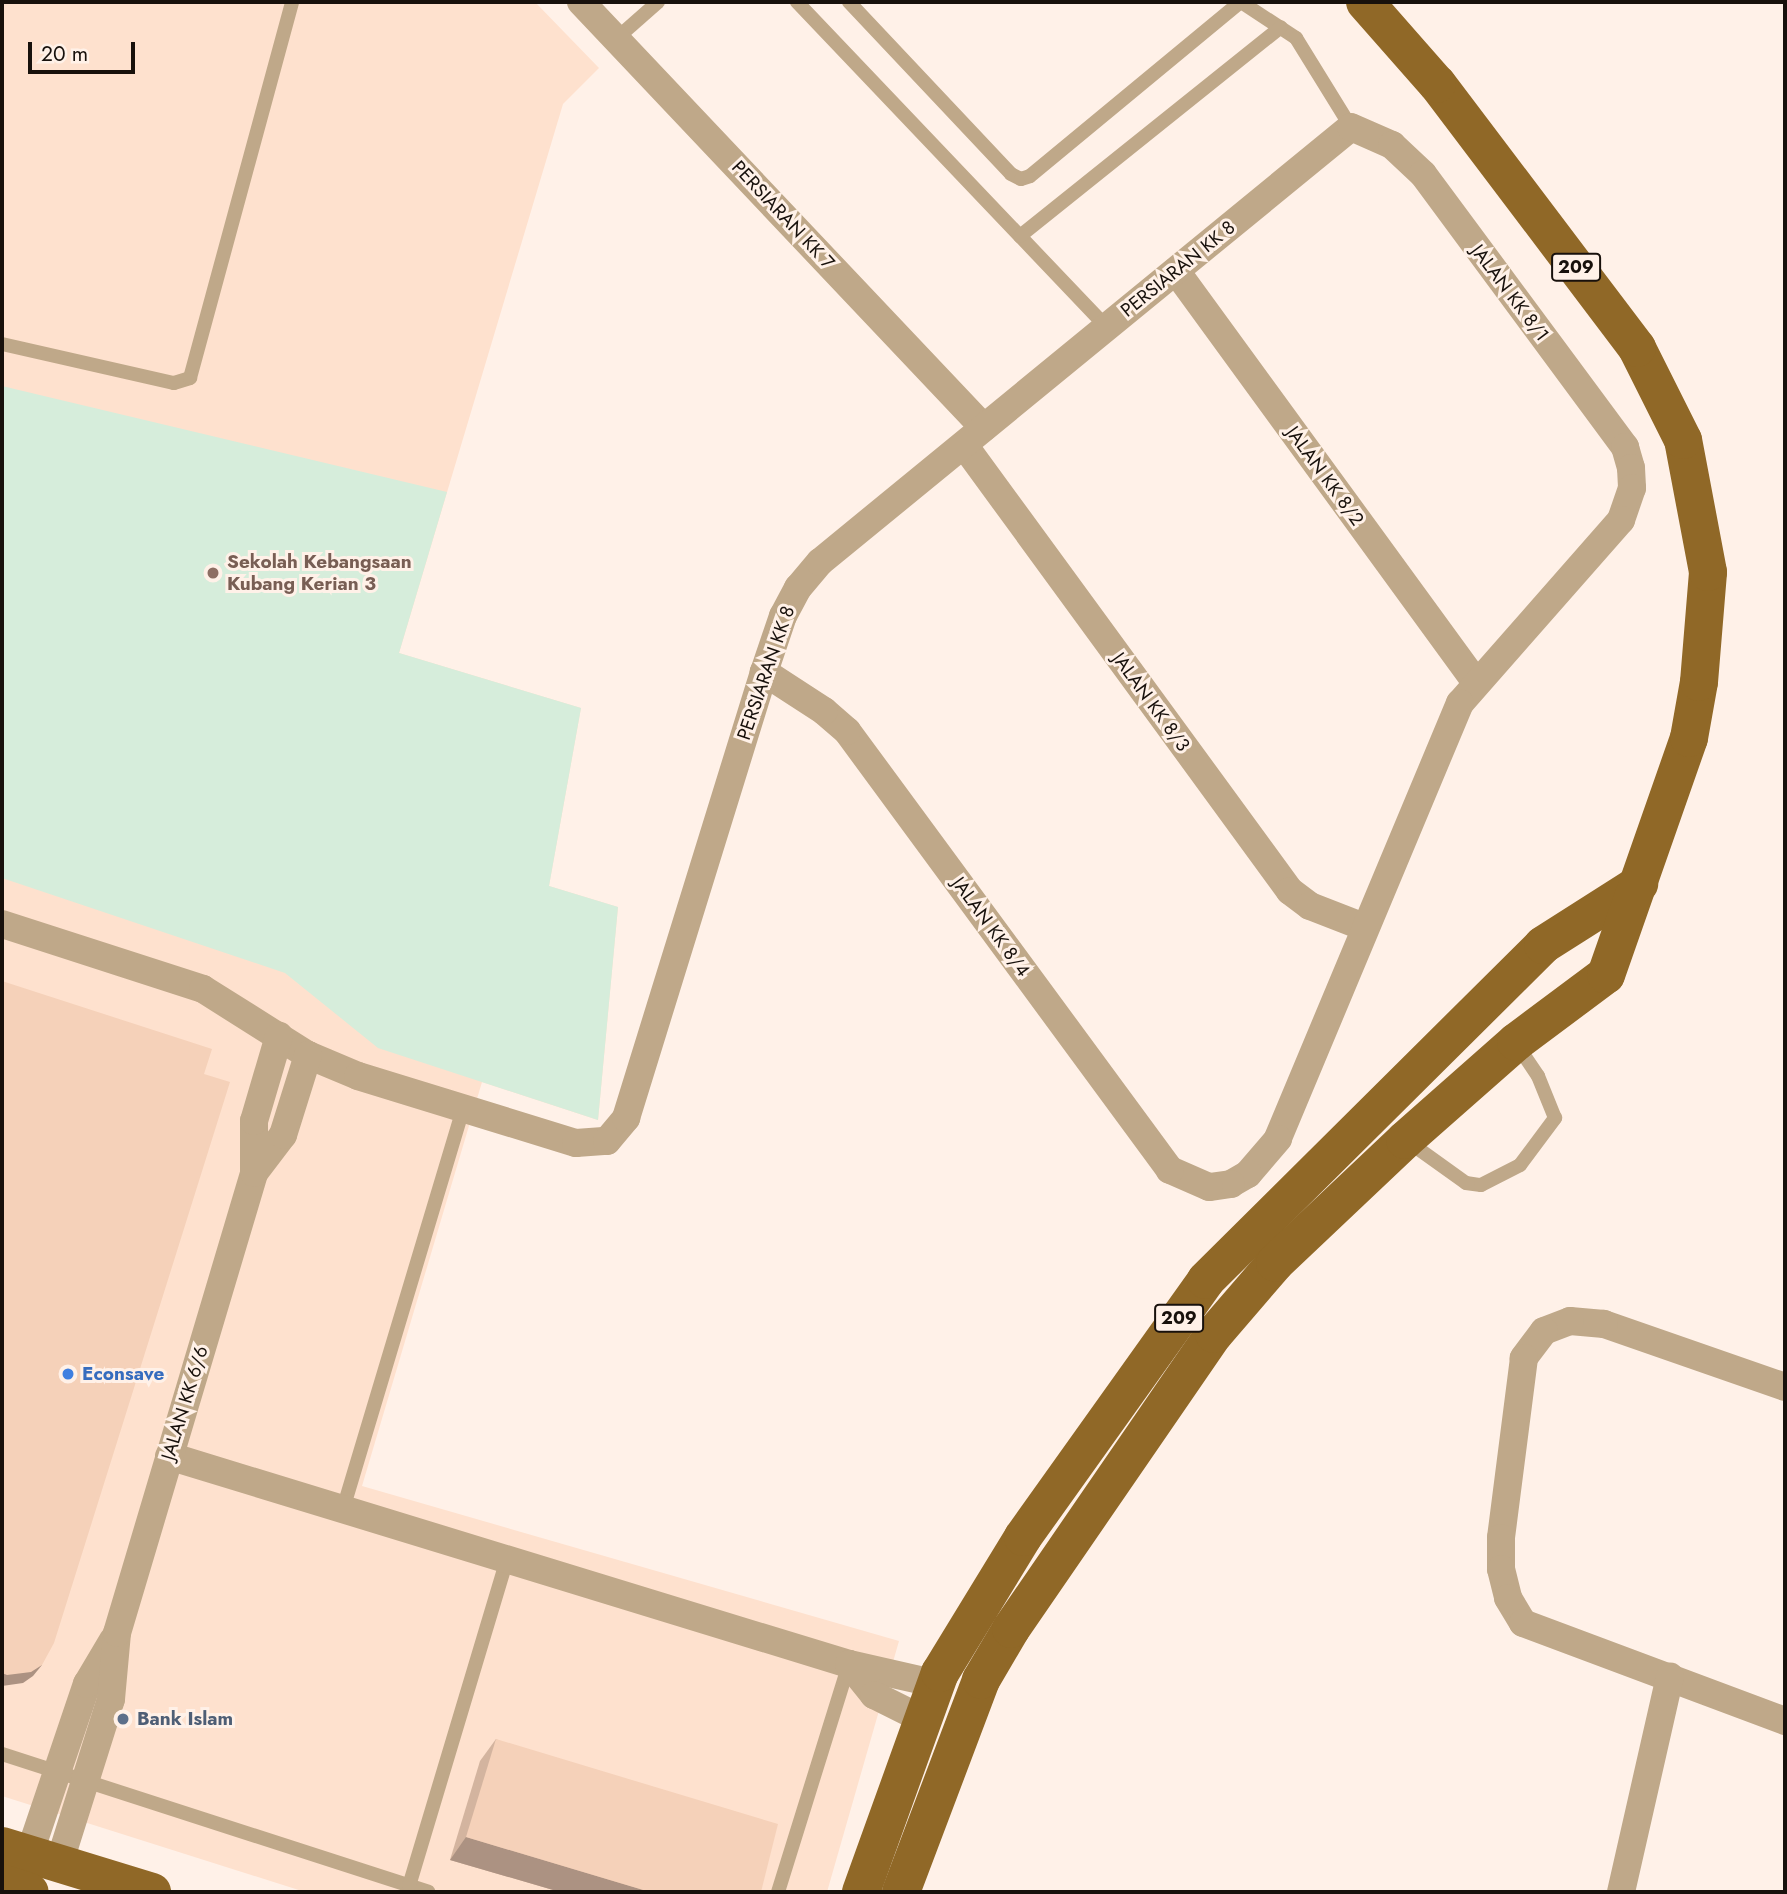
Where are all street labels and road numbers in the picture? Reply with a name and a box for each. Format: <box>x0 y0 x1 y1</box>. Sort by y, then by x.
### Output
street label: PERSIARAN KK 7 <box>727 156 839 274</box>
street label: PERSIARAN KK 8 <box>1116 216 1240 322</box>
street label: JALAN KK 8/1 <box>1466 240 1554 346</box>
road number: 209 <box>1550 253 1602 282</box>
street label: JALAN KK 8/2 <box>1281 422 1369 530</box>
street label: PERSIARAN KK 8 <box>732 603 800 743</box>
street label: JALAN KK 8/3 <box>1108 648 1194 756</box>
street label: JALAN KK 8/4 <box>947 873 1035 981</box>
road number: 209 <box>1153 1303 1205 1332</box>
street label: JALAN KK 6/6 <box>157 1343 213 1463</box>

